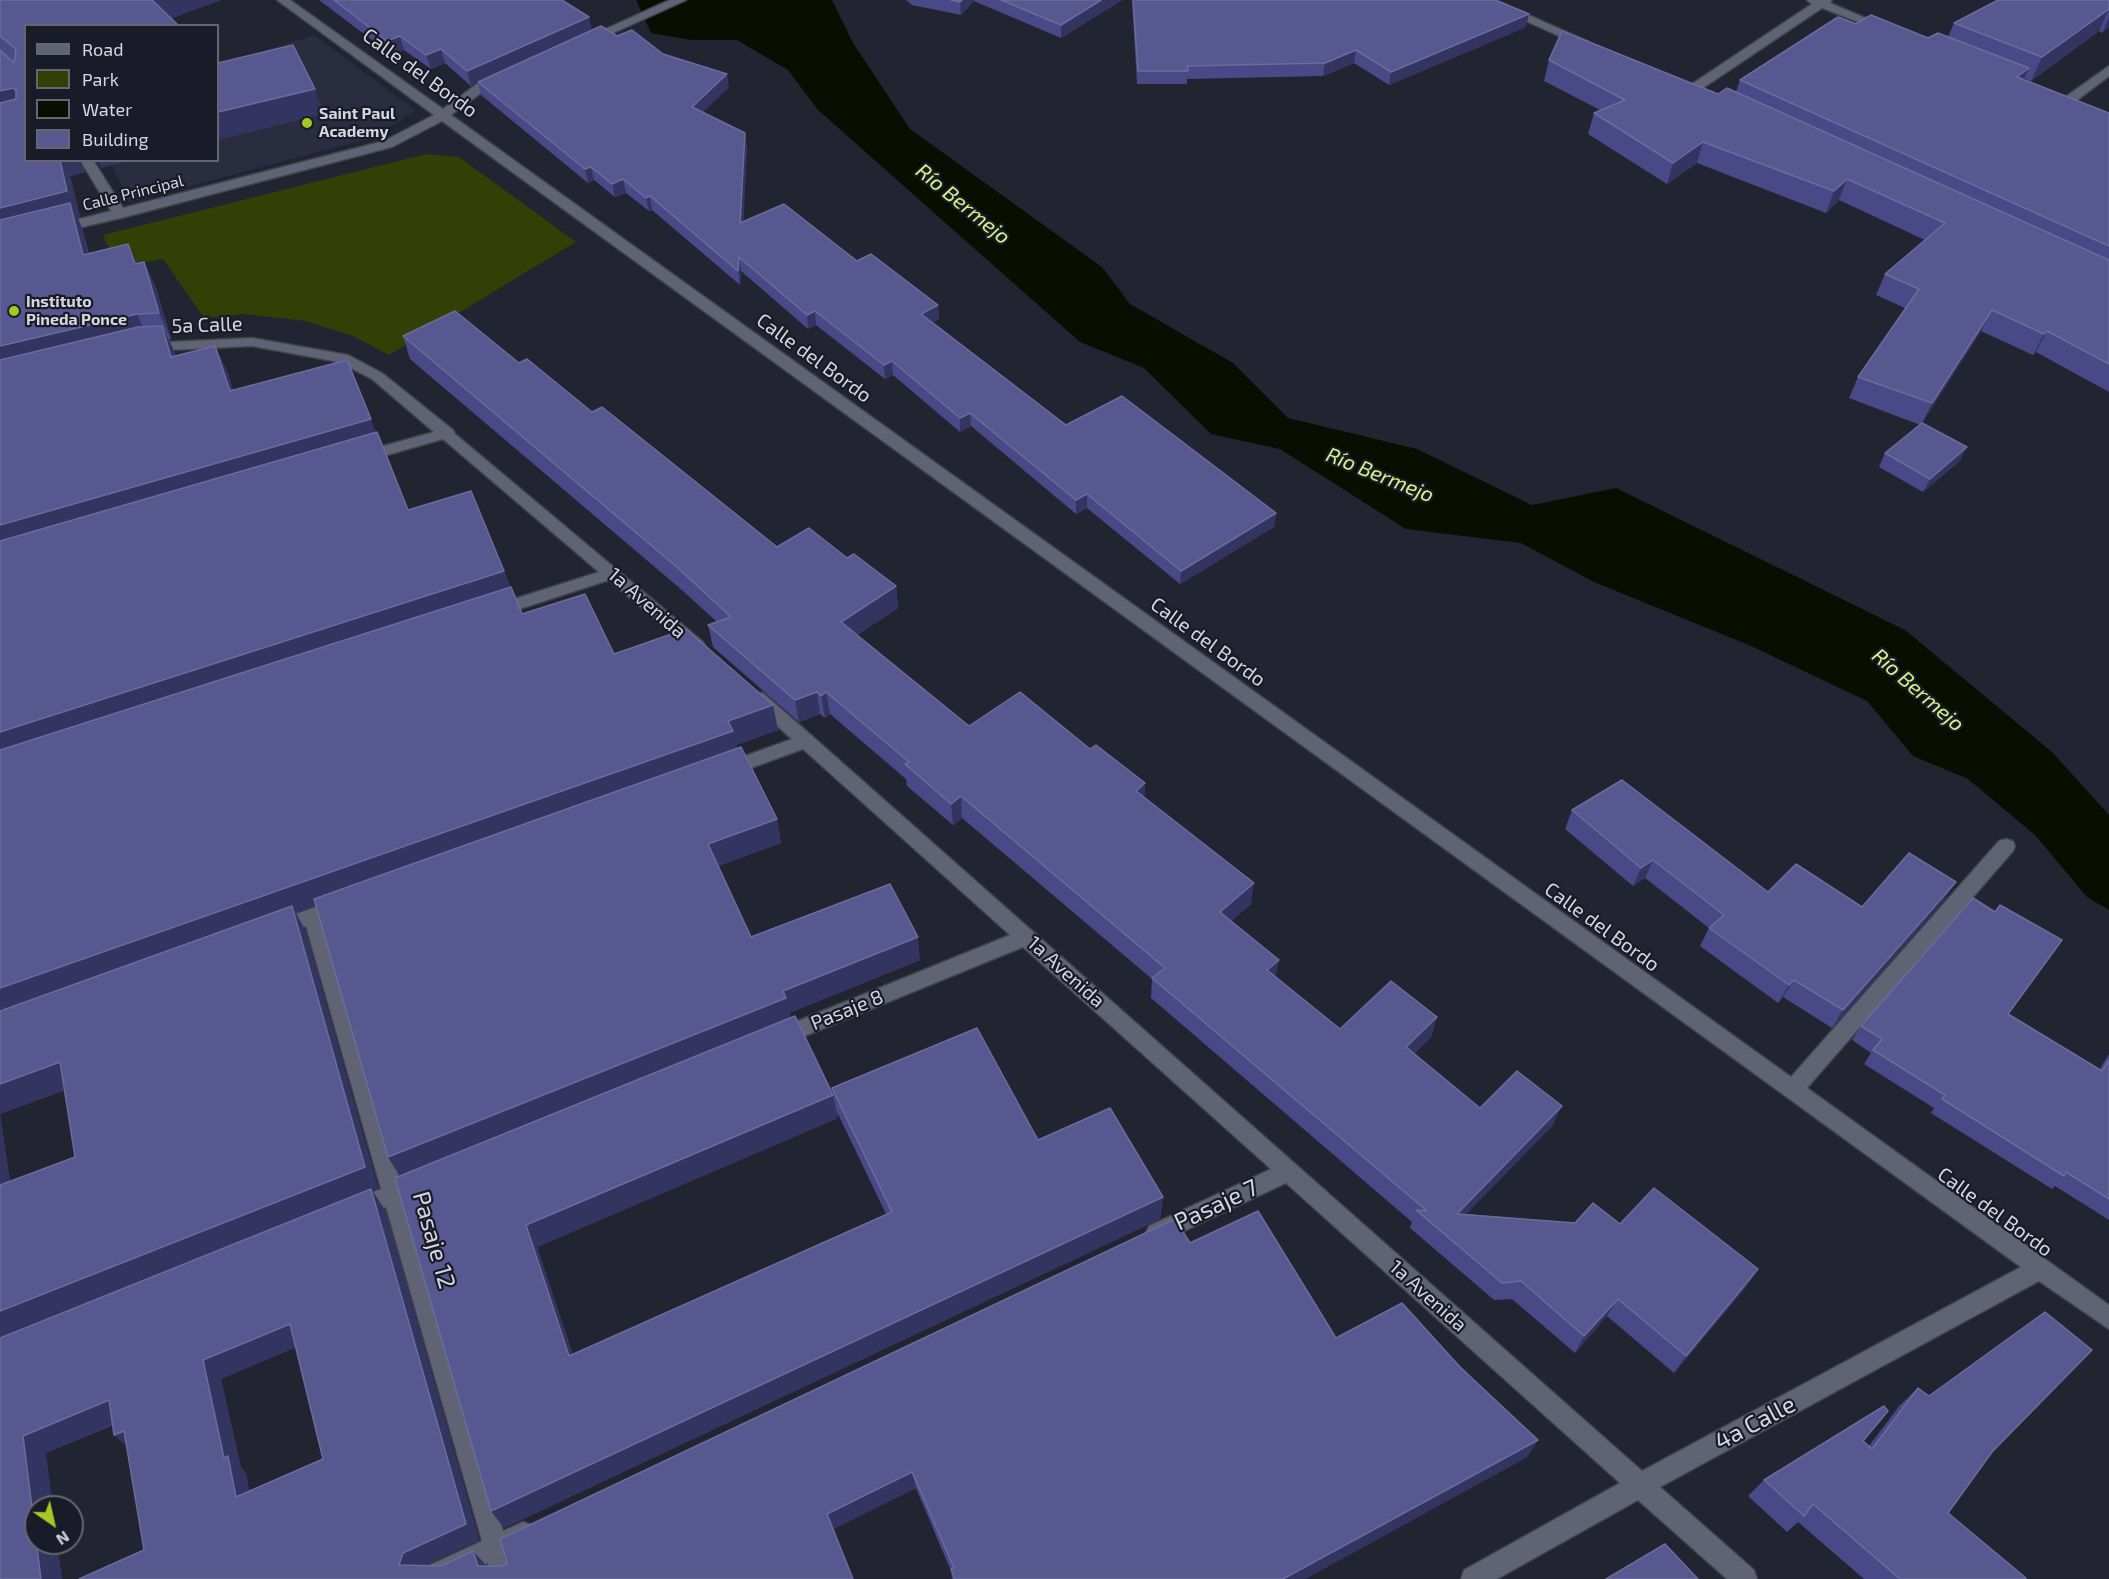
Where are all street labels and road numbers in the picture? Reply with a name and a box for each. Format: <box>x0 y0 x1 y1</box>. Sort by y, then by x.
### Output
street label: Calle del Bordo <box>358 23 482 123</box>
street label: Calle Principal <box>81 171 185 215</box>
street label: Calle del Bordo <box>752 308 876 408</box>
street label: 5a Calle <box>171 312 243 338</box>
street label: 1a Avenida <box>603 563 691 643</box>
street label: Calle del Bordo <box>1146 592 1270 692</box>
street label: Calle del Bordo <box>1540 877 1664 977</box>
street label: 1a Avenida <box>1022 931 1110 1013</box>
street label: Pasaje 8 <box>807 985 887 1035</box>
street label: Calle del Bordo <box>1933 1162 2057 1262</box>
street label: Pasaje 7 <box>1170 1173 1262 1237</box>
street label: Pasaje 12 <box>406 1188 462 1292</box>
street label: 1a Avenida <box>1384 1255 1472 1337</box>
street label: 4a Calle <box>1710 1390 1800 1456</box>

